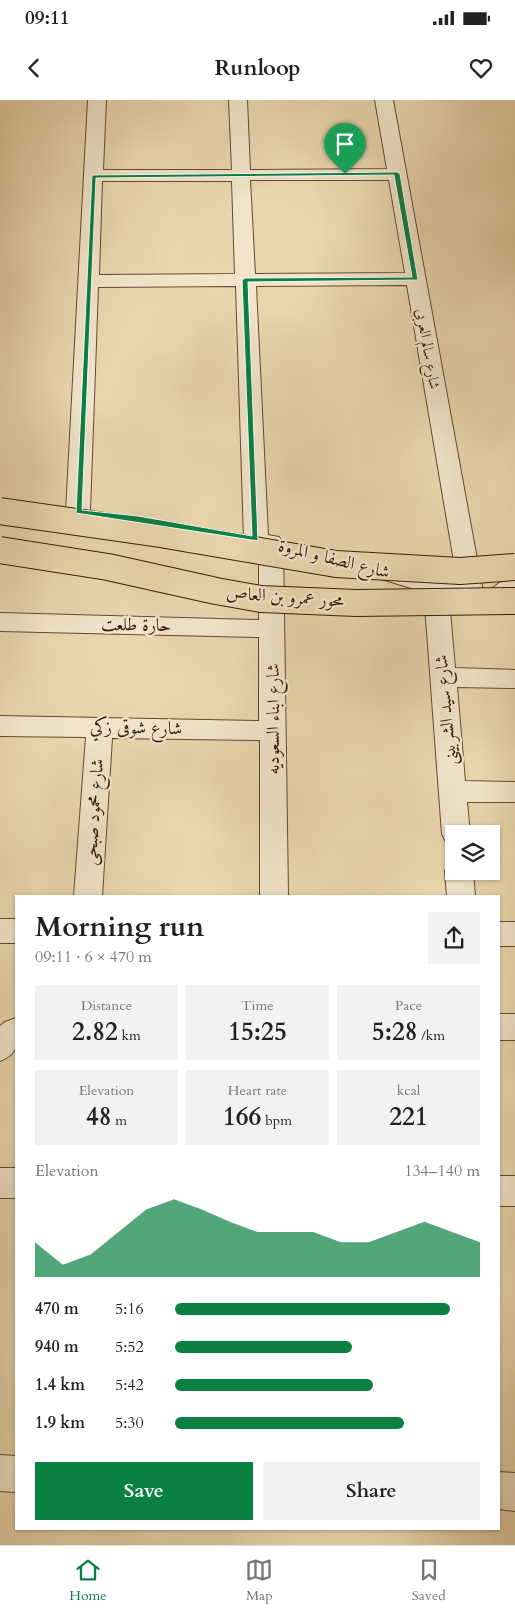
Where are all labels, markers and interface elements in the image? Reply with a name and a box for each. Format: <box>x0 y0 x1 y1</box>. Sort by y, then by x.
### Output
text: 09:11 <box>25 5 69 31</box>
text: Runloop <box>214 53 301 83</box>
icon: back <box>20 54 48 82</box>
icon: heart <box>467 54 495 82</box>
pin <box>324 123 366 174</box>
icon: arrive <box>331 130 359 158</box>
street label: شارع سالم العربى <box>408 307 445 391</box>
street label: شارع الصفا و المروة <box>275 533 392 587</box>
street label: محور عمرو بن العاص <box>225 580 345 614</box>
street label: حارة طلعت <box>101 612 171 638</box>
street label: شارع سيد الشربينى <box>429 653 465 766</box>
street label: شارع ابناء السعوديه <box>261 663 288 775</box>
street label: شارع شوقى زكي <box>90 715 182 743</box>
street label: شارع محمود صبحى <box>78 758 112 866</box>
map controls <box>445 825 500 880</box>
button: layers <box>445 825 500 880</box>
text: Morning run <box>35 908 204 946</box>
button: share <box>428 912 480 964</box>
text: 09:11 · 6 × 470 m <box>35 946 152 968</box>
text: Distance <box>81 996 132 1015</box>
text: Time <box>241 996 274 1015</box>
text: Pace <box>395 996 422 1015</box>
text: 2.82 <box>72 1015 118 1049</box>
text: 15:25 <box>228 1015 287 1049</box>
text: 5:28 <box>372 1015 418 1049</box>
text: km <box>118 1026 141 1045</box>
text: /km <box>418 1026 445 1045</box>
text: Elevation <box>79 1081 134 1100</box>
text: Heart rate <box>228 1081 287 1100</box>
text: kcal <box>397 1081 420 1100</box>
text: 48 <box>86 1100 112 1134</box>
text: 166 <box>223 1100 261 1134</box>
text: 221 <box>389 1100 428 1134</box>
text: m <box>112 1111 127 1130</box>
text: bpm <box>261 1111 292 1130</box>
text: Elevation <box>35 1160 99 1182</box>
text: 134–140 m <box>404 1160 480 1182</box>
text: 470 m <box>35 1298 79 1320</box>
text: 5:16 <box>115 1298 144 1320</box>
text: 940 m <box>35 1336 79 1358</box>
text: 5:52 <box>115 1336 144 1358</box>
text: 1.4 km <box>35 1374 85 1396</box>
text: 5:42 <box>115 1374 144 1396</box>
text: 1.9 km <box>35 1412 85 1434</box>
text: 5:30 <box>115 1412 144 1434</box>
button: Save <box>35 1462 253 1520</box>
button: Share <box>263 1462 480 1520</box>
tab: Home <box>69 1556 107 1605</box>
tab: Map <box>245 1556 273 1605</box>
tab: Saved <box>412 1556 446 1605</box>

